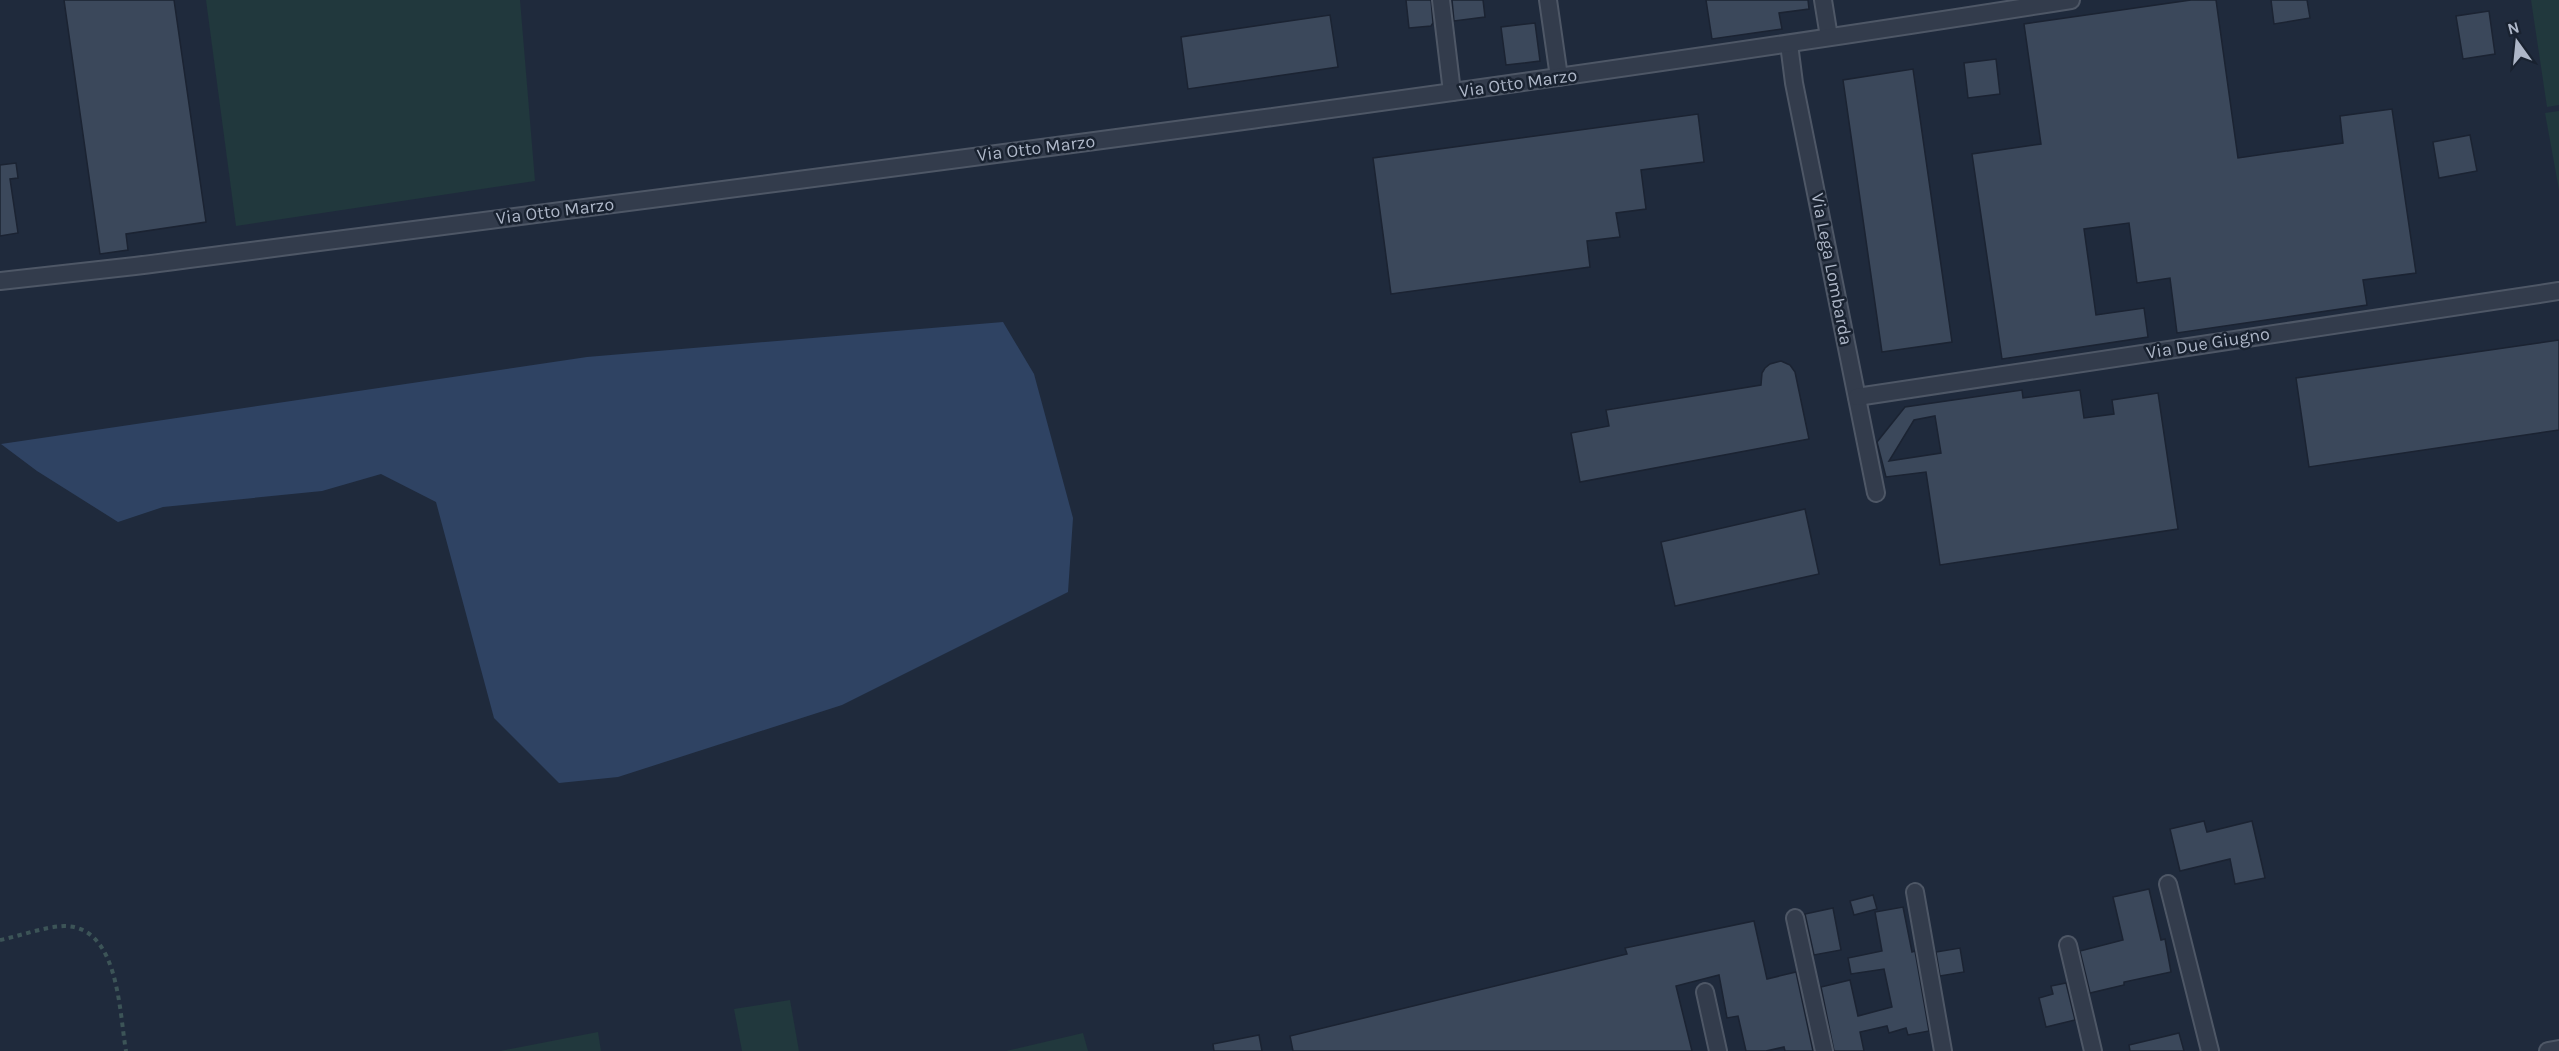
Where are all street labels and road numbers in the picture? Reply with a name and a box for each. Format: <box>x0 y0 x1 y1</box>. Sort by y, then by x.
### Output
street label: Via Otto Marzo <box>1458 64 1578 102</box>
street label: Via Otto Marzo <box>976 130 1096 166</box>
street label: Via Lega Lombarda <box>1806 191 1858 347</box>
street label: Via Otto Marzo <box>495 193 615 229</box>
street label: Via Due Giugno <box>2145 322 2271 364</box>

